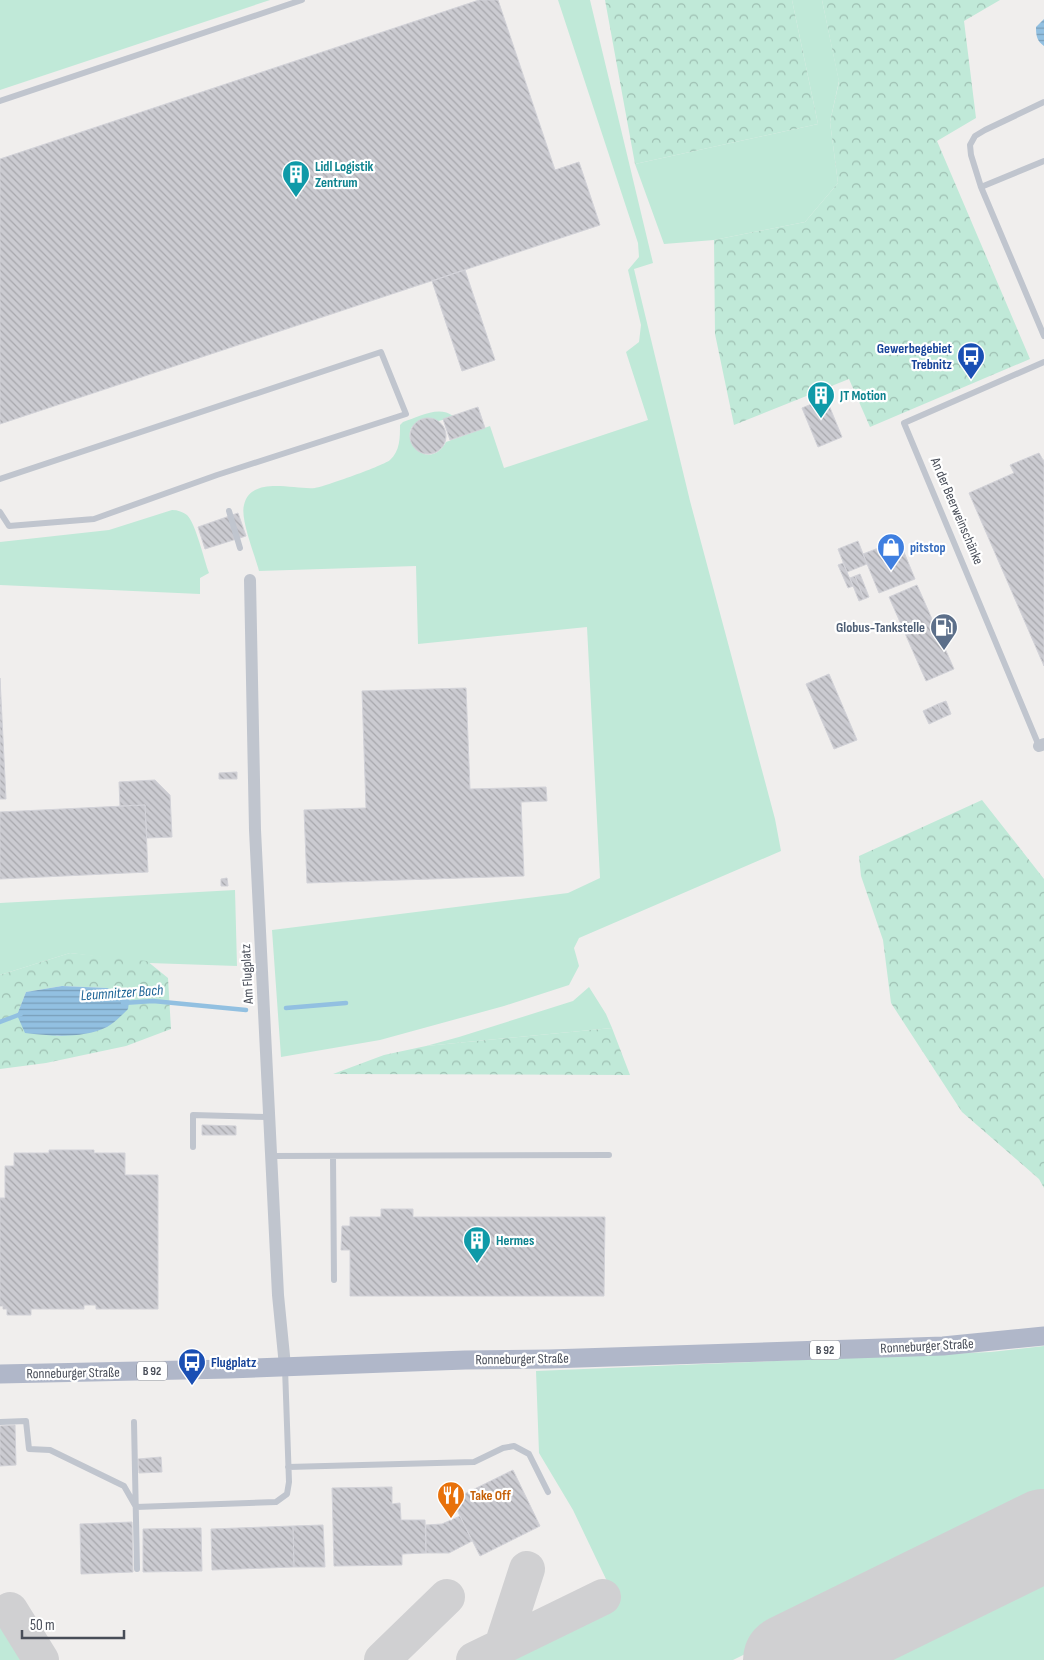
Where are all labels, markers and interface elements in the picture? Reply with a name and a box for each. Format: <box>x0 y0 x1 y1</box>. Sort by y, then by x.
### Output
place label: Lidl Logistik Zentrum <box>315 158 374 191</box>
building icon: Lidl Logistik Zentrum <box>281 159 311 198</box>
place label: Gewerbegebiet Trebnitz <box>877 340 953 373</box>
bus stop icon: Gewerbegebiet Trebnitz <box>956 341 986 380</box>
building icon: JT Motion <box>806 380 836 419</box>
place label: JT Motion <box>839 387 886 404</box>
street label: An der Beerweinschänke <box>926 454 987 567</box>
shop icon: pitstop <box>876 532 906 571</box>
place label: pitstop <box>910 539 946 556</box>
fuel station icon: Globus-Tankstelle <box>929 612 959 651</box>
place label: Globus-Tankstelle <box>836 619 925 636</box>
street label: Am Flugplatz <box>237 944 257 1005</box>
water label: Leumnitzer Bach <box>80 981 164 1005</box>
building icon: Hermes <box>462 1225 492 1264</box>
place label: Hermes <box>496 1232 534 1249</box>
street label: Ronneburger Straße <box>880 1335 974 1357</box>
road number: B 92 <box>810 1340 840 1360</box>
bus stop icon: Flugplatz <box>177 1347 207 1386</box>
street label: Ronneburger Straße <box>475 1350 569 1368</box>
place label: Flugplatz <box>211 1354 257 1371</box>
road number: B 92 <box>137 1362 167 1380</box>
street label: Ronneburger Straße <box>26 1364 120 1382</box>
restaurant icon: Take Off <box>436 1480 466 1519</box>
place label: Take Off <box>470 1487 511 1504</box>
scale bar <box>22 1608 125 1640</box>
text: 50 m <box>30 1616 55 1635</box>

